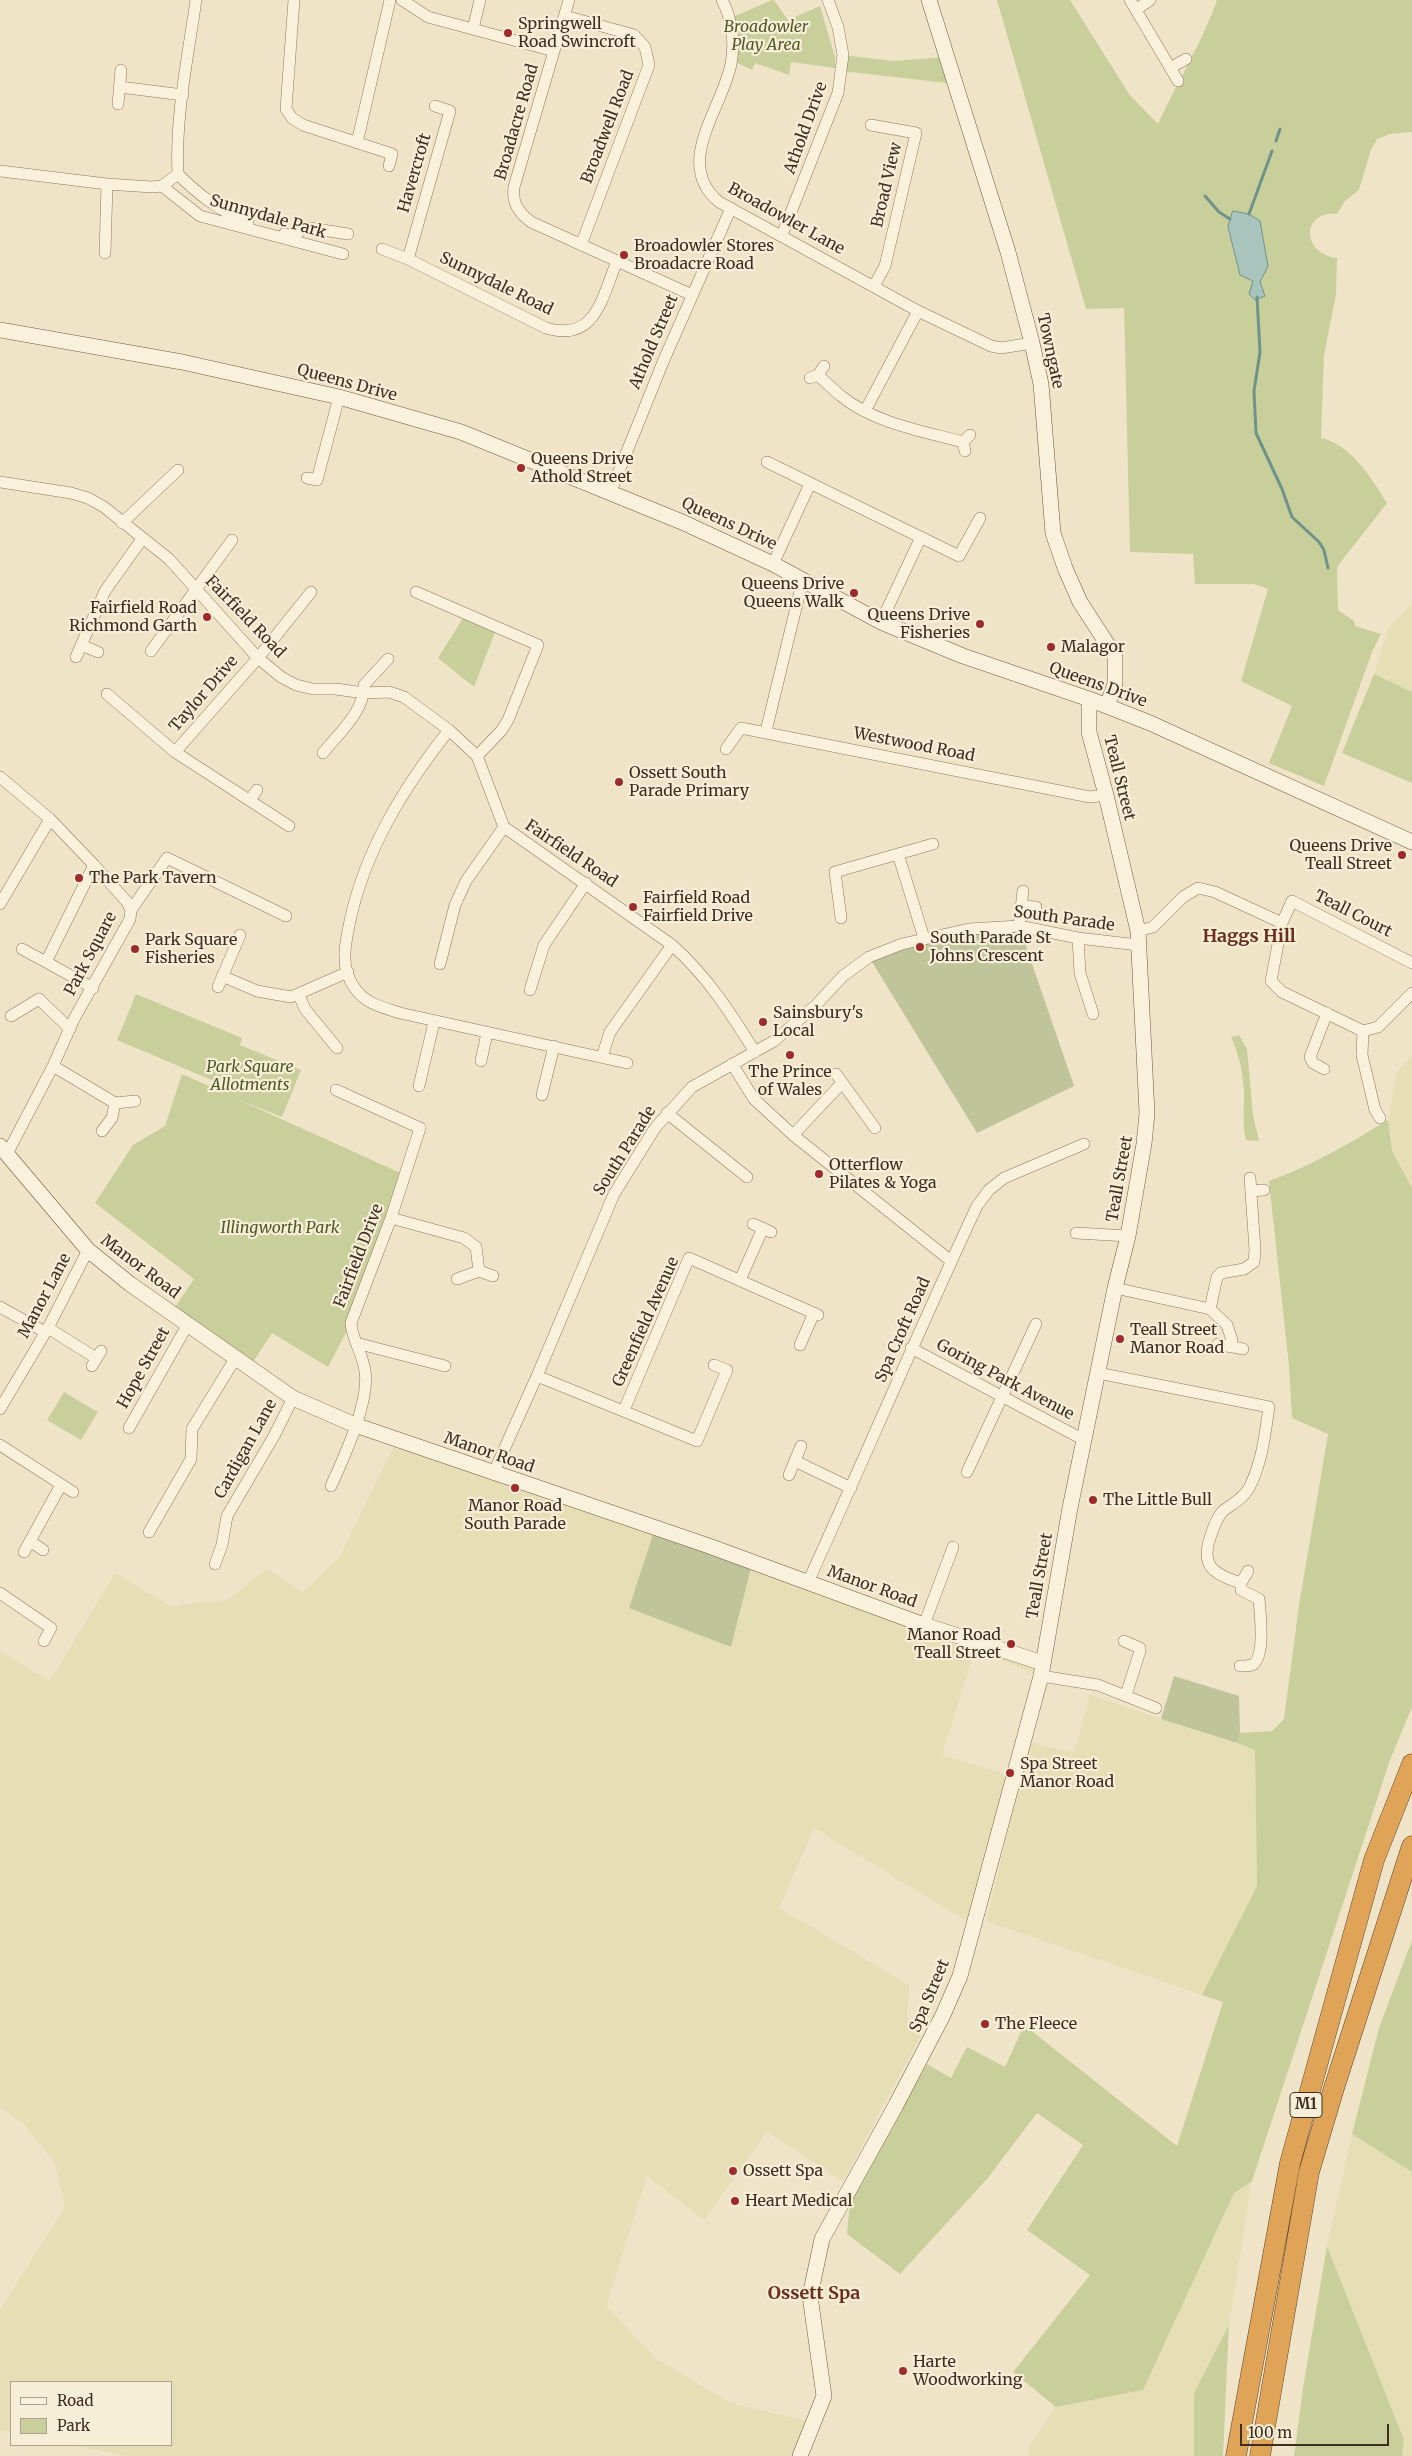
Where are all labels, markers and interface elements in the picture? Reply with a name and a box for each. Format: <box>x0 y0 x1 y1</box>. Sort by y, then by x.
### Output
place label: Springwell Road Swincroft <box>518 14 636 52</box>
park label: Broadowler Play Area <box>724 17 808 55</box>
marker: Springwell Road Swincroft <box>502 27 514 39</box>
street label: Broadacre Road <box>491 62 543 182</box>
street label: Broadwell Road <box>578 68 638 186</box>
street label: Athold Drive <box>780 79 832 177</box>
street label: Havercroft <box>395 131 435 215</box>
street label: Broad View <box>868 141 906 229</box>
street label: Broadowler Lane <box>724 179 848 259</box>
street label: Sunnydale Park <box>208 191 328 243</box>
place label: Broadowler Stores Broadacre Road <box>634 236 774 274</box>
street label: Sunnydale Road <box>436 248 556 320</box>
marker: Broadowler Stores Broadacre Road <box>618 249 630 261</box>
street label: Athold Street <box>625 292 683 392</box>
street label: Towngate <box>1033 312 1067 390</box>
street label: Queens Drive <box>295 360 399 406</box>
place label: Queens Drive Athold Street <box>531 449 634 487</box>
marker: Queens Drive Athold Street <box>515 462 527 474</box>
street label: Queens Drive <box>678 494 780 554</box>
street label: Fairfield Road <box>201 572 289 662</box>
place label: Queens Drive Queens Walk <box>741 574 844 612</box>
marker: Queens Drive Queens Walk <box>848 587 860 599</box>
place label: Fairfield Road Richmond Garth <box>69 598 197 636</box>
place label: Queens Drive Fisheries <box>867 605 970 643</box>
marker: Fairfield Road Richmond Garth <box>201 611 213 623</box>
marker: Queens Drive Fisheries <box>974 618 986 630</box>
place label: Malagor <box>1061 637 1125 657</box>
marker: Malagor <box>1045 641 1057 653</box>
street label: Taylor Drive <box>166 652 242 736</box>
street label: Queens Drive <box>1047 658 1149 712</box>
street label: Westwood Road <box>852 724 976 766</box>
street label: Teall Street <box>1099 733 1139 823</box>
place label: Ossett South Parade Primary <box>629 763 749 801</box>
marker: Ossett South Parade Primary <box>613 776 625 788</box>
street label: Fairfield Road <box>521 816 621 892</box>
place label: Queens Drive Teall Street <box>1289 836 1392 874</box>
marker: Queens Drive Teall Street <box>1396 849 1408 861</box>
place label: The Park Tavern <box>89 868 217 888</box>
marker: The Park Tavern <box>73 872 85 884</box>
street label: Teall Court <box>1311 886 1395 942</box>
place label: Fairfield Road Fairfield Drive <box>643 888 753 926</box>
marker: Fairfield Road Fairfield Drive <box>627 901 639 913</box>
street label: South Parade <box>1012 902 1116 936</box>
street label: Park Square <box>61 909 121 999</box>
district label: Haggs Hill <box>1202 926 1296 948</box>
place label: South Parade St Johns Crescent <box>930 928 1051 966</box>
place label: Park Square Fisheries <box>145 930 237 968</box>
marker: South Parade St Johns Crescent <box>914 941 926 953</box>
marker: Park Square Fisheries <box>129 943 141 955</box>
place label: Sainsbury's Local <box>773 1003 863 1041</box>
marker: Sainsbury's Local <box>757 1016 769 1028</box>
marker: The Prince of Wales <box>784 1049 796 1061</box>
park label: Park Square Allotments <box>206 1057 294 1095</box>
place label: The Prince of Wales <box>748 1062 832 1100</box>
street label: South Parade <box>590 1103 660 1199</box>
street label: Teall Street <box>1103 1134 1137 1224</box>
place label: Otterflow Pilates & Yoga <box>829 1155 936 1193</box>
marker: Otterflow Pilates & Yoga <box>813 1168 825 1180</box>
street label: Fairfield Drive <box>330 1201 388 1311</box>
park label: Illingworth Park <box>221 1218 339 1238</box>
street label: Manor Road <box>97 1231 183 1303</box>
street label: Manor Lane <box>15 1250 75 1342</box>
street label: Greenfield Avenue <box>609 1254 683 1390</box>
street label: Spa Croft Road <box>871 1274 935 1386</box>
place label: Teall Street Manor Road <box>1130 1320 1224 1358</box>
street label: Hope Street <box>114 1324 174 1412</box>
marker: Teall Street Manor Road <box>1114 1333 1126 1345</box>
street label: Goring Park Avenue <box>933 1336 1077 1424</box>
street label: Cardigan Lane <box>211 1396 281 1502</box>
street label: Manor Road <box>441 1429 537 1477</box>
marker: Manor Road South Parade <box>509 1482 521 1494</box>
place label: The Little Bull <box>1103 1490 1212 1510</box>
marker: The Little Bull <box>1087 1494 1099 1506</box>
place label: Manor Road South Parade <box>464 1496 566 1534</box>
street label: Teall Street <box>1023 1531 1057 1621</box>
street label: Manor Road <box>825 1562 919 1612</box>
place label: Manor Road Teall Street <box>907 1625 1001 1663</box>
marker: Manor Road Teall Street <box>1005 1638 1017 1650</box>
place label: Spa Street Manor Road <box>1020 1754 1114 1792</box>
marker: Spa Street Manor Road <box>1004 1767 1016 1779</box>
street label: Spa Street <box>906 1957 954 2035</box>
place label: The Fleece <box>995 2014 1077 2034</box>
marker: The Fleece <box>979 2018 991 2030</box>
road number: M1 <box>1290 2092 1322 2118</box>
place label: Ossett Spa <box>743 2161 823 2181</box>
marker: Ossett Spa <box>727 2165 739 2177</box>
place label: Heart Medical <box>745 2191 853 2211</box>
marker: Heart Medical <box>729 2195 741 2207</box>
district label: Ossett Spa <box>768 2283 860 2305</box>
place label: Harte Woodworking <box>913 2352 1022 2390</box>
marker: Harte Woodworking <box>897 2365 909 2377</box>
legend <box>10 2381 172 2446</box>
text: Road <box>57 2391 93 2410</box>
scale bar <box>1242 2414 1391 2446</box>
text: Park <box>57 2416 90 2435</box>
text: 100 m <box>1248 2423 1292 2442</box>

